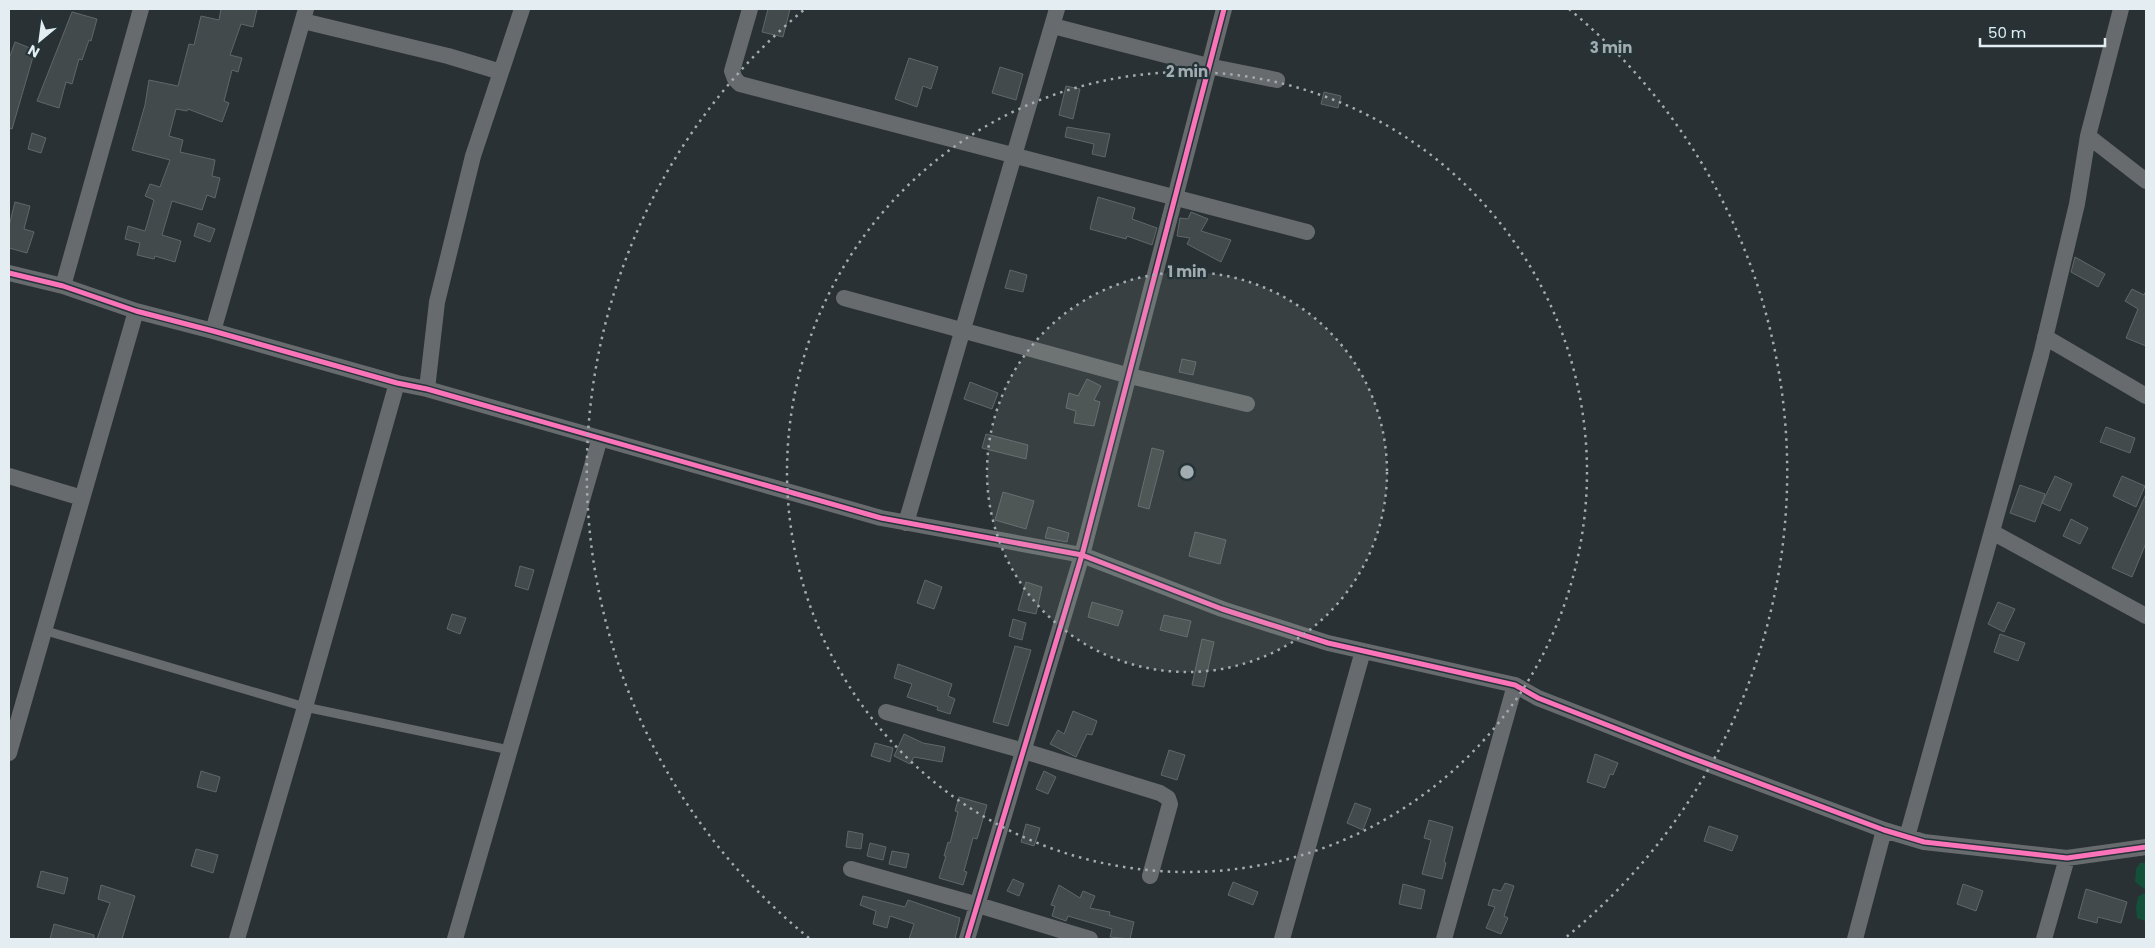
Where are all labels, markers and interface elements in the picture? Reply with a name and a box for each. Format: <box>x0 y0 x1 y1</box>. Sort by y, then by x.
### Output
north arrow <box>15 15 65 65</box>
scale bar <box>1980 15 2105 47</box>
text: 50 m <box>1988 22 2026 43</box>
text: 3 min <box>1590 37 1632 58</box>
text: N <box>24 40 43 63</box>
text: 2 min <box>1166 61 1208 82</box>
text: 1 min <box>1167 261 1207 282</box>
centre of rings <box>1178 463 1196 481</box>

